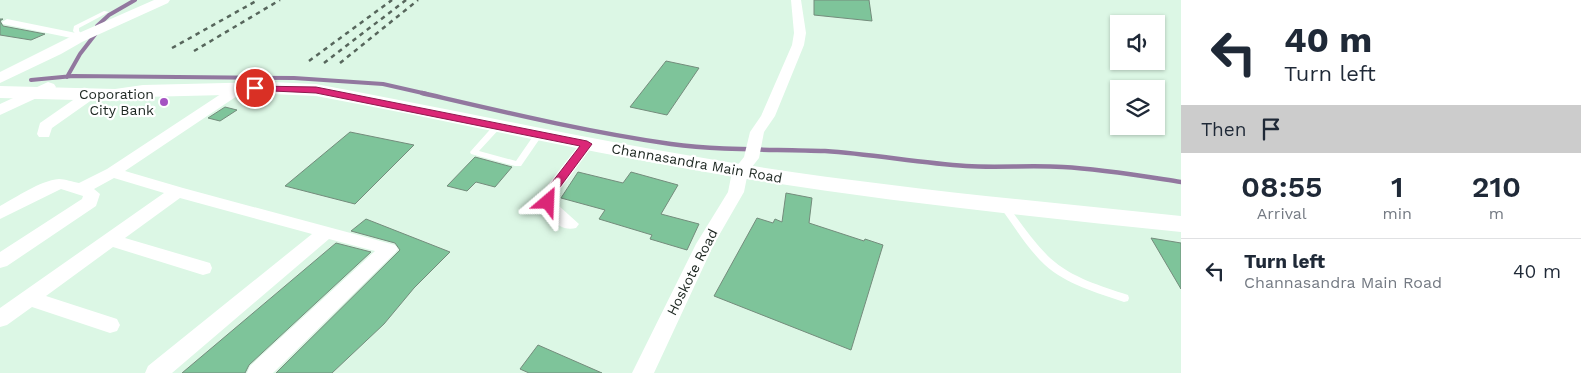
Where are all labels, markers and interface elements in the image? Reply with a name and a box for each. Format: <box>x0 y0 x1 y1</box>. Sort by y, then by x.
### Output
map controls <box>1110 15 1165 135</box>
button: sound <box>1110 15 1165 70</box>
text: 40 m <box>1284 19 1372 61</box>
icon: left <box>1201 20 1266 85</box>
text: Turn left <box>1284 61 1376 86</box>
pin <box>234 67 276 109</box>
icon: arrive <box>241 74 269 102</box>
button: layers <box>1110 80 1165 135</box>
place label: Coporation City Bank <box>79 86 154 118</box>
marker: Coporation City Bank <box>158 96 170 108</box>
icon: arrive <box>1257 115 1285 143</box>
text: Then <box>1201 118 1247 141</box>
street label: Channasandra Main Road <box>610 140 784 186</box>
text: 08:55 <box>1241 169 1323 204</box>
text: 1 <box>1391 169 1403 204</box>
text: 210 <box>1472 169 1521 204</box>
position arrow <box>521 175 573 227</box>
text: Arrival <box>1257 204 1307 223</box>
text: min <box>1382 204 1412 223</box>
text: m <box>1489 204 1504 223</box>
street label: Hoskote Road <box>663 226 721 318</box>
text: Turn left <box>1244 250 1325 273</box>
icon: left <box>1201 257 1229 285</box>
text: 40 m <box>1513 260 1561 283</box>
text: Channasandra Main Road <box>1244 273 1442 292</box>

